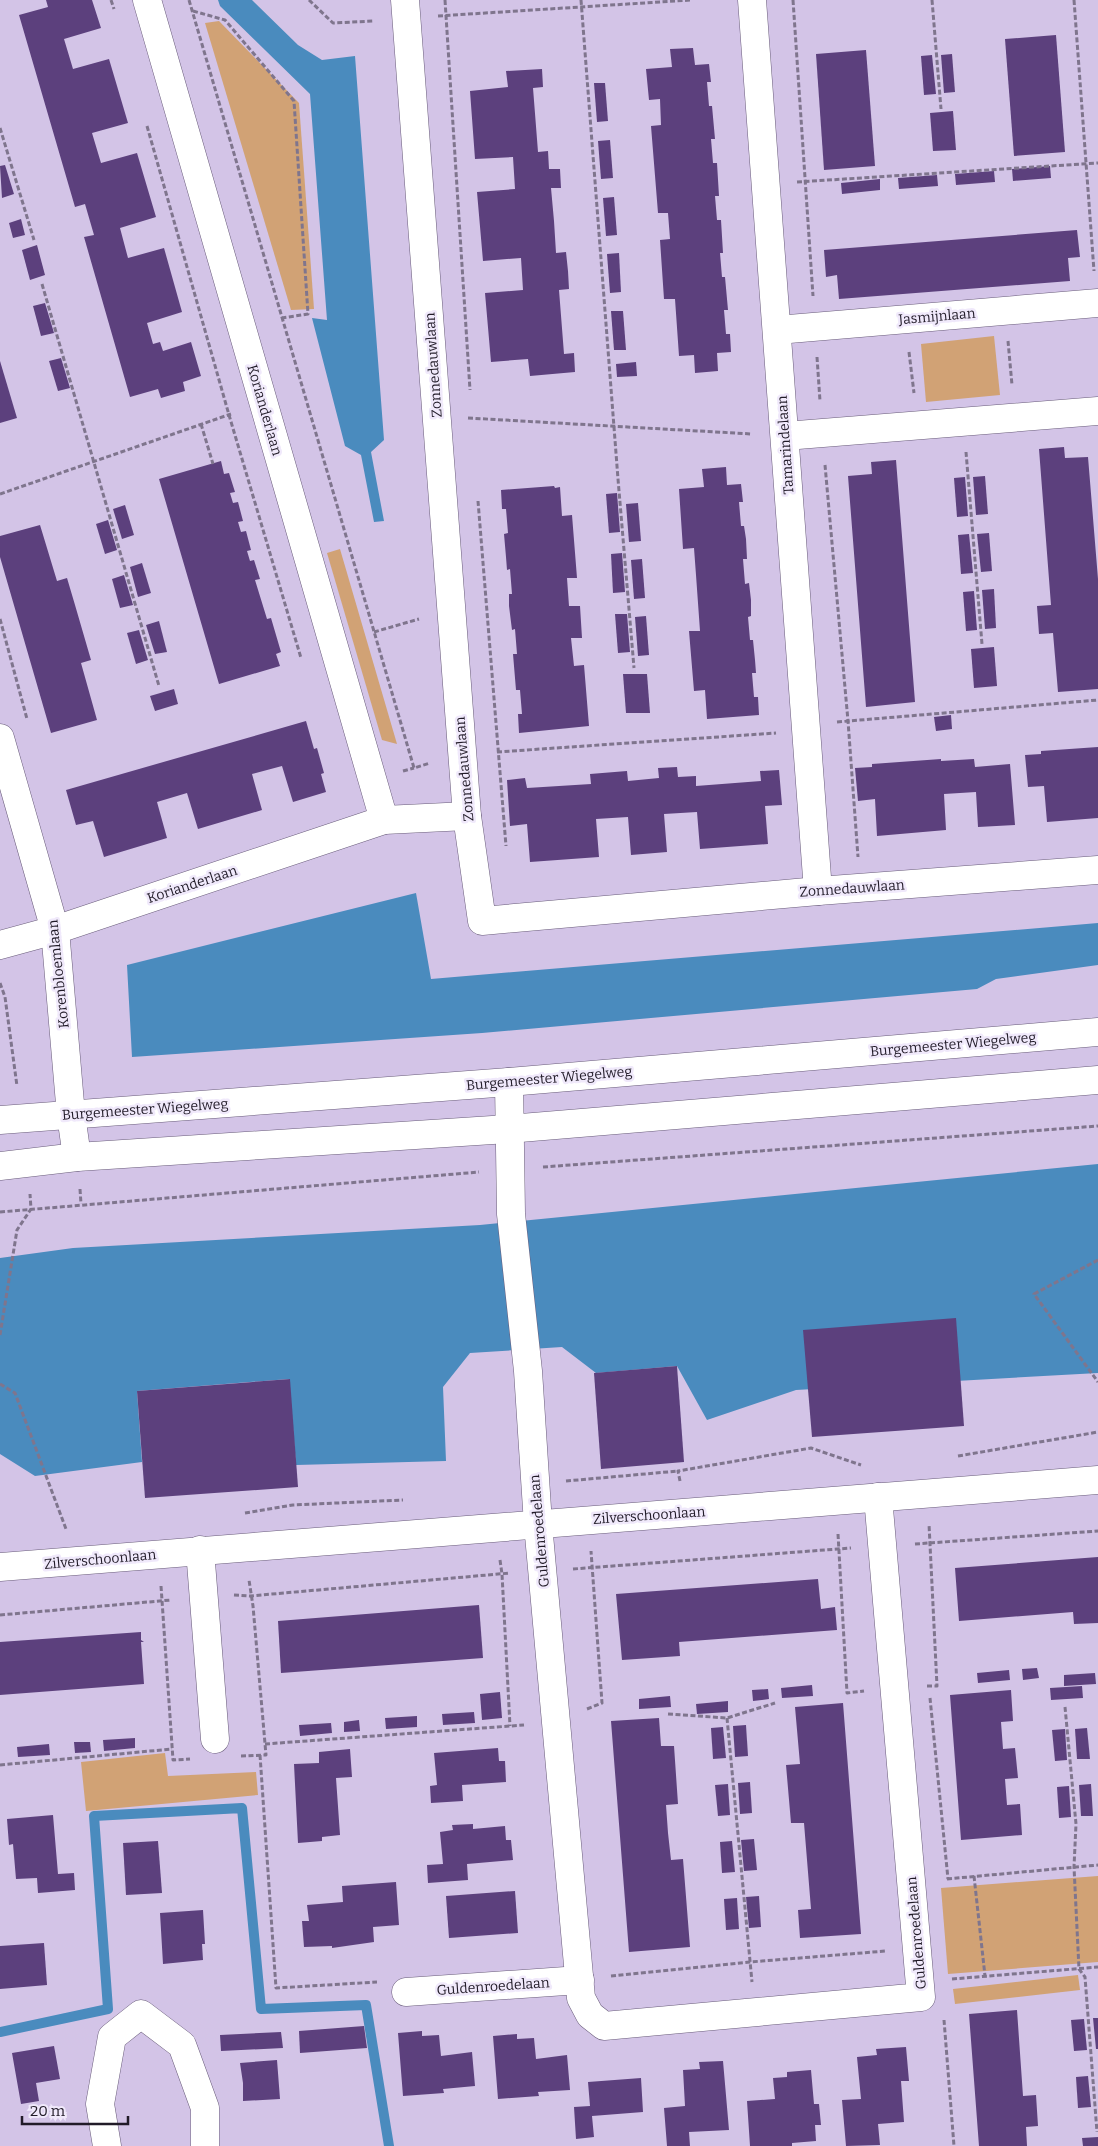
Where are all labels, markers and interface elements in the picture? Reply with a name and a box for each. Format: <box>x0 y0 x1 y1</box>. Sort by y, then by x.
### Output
street label: Jasmijnlaan <box>897 305 976 328</box>
street label: Zonnedauwlaan <box>421 312 446 418</box>
street label: Korianderlaan <box>243 363 286 458</box>
street label: Tamarindelaan <box>774 395 797 495</box>
street label: Zonnedauwlaan <box>451 716 478 822</box>
street label: Korianderlaan <box>145 862 240 907</box>
street label: Zonnedauwlaan <box>799 876 905 901</box>
street label: Korenbloemlaan <box>44 919 73 1029</box>
street label: Burgemeester Wiegelweg <box>869 1029 1037 1060</box>
street label: Burgemeester Wiegelweg <box>465 1063 633 1094</box>
street label: Burgemeester Wiegelweg <box>61 1095 229 1124</box>
street label: Guldenroedelaan <box>526 1474 553 1588</box>
street label: Zilverschoonlaan <box>592 1503 706 1528</box>
street label: Zilverschoonlaan <box>43 1546 157 1573</box>
street label: Guldenroedelaan <box>903 1876 930 1990</box>
street label: Guldenroedelaan <box>436 1974 550 1999</box>
scale bar <box>22 2094 129 2126</box>
text: 20 m <box>30 2102 66 2120</box>

